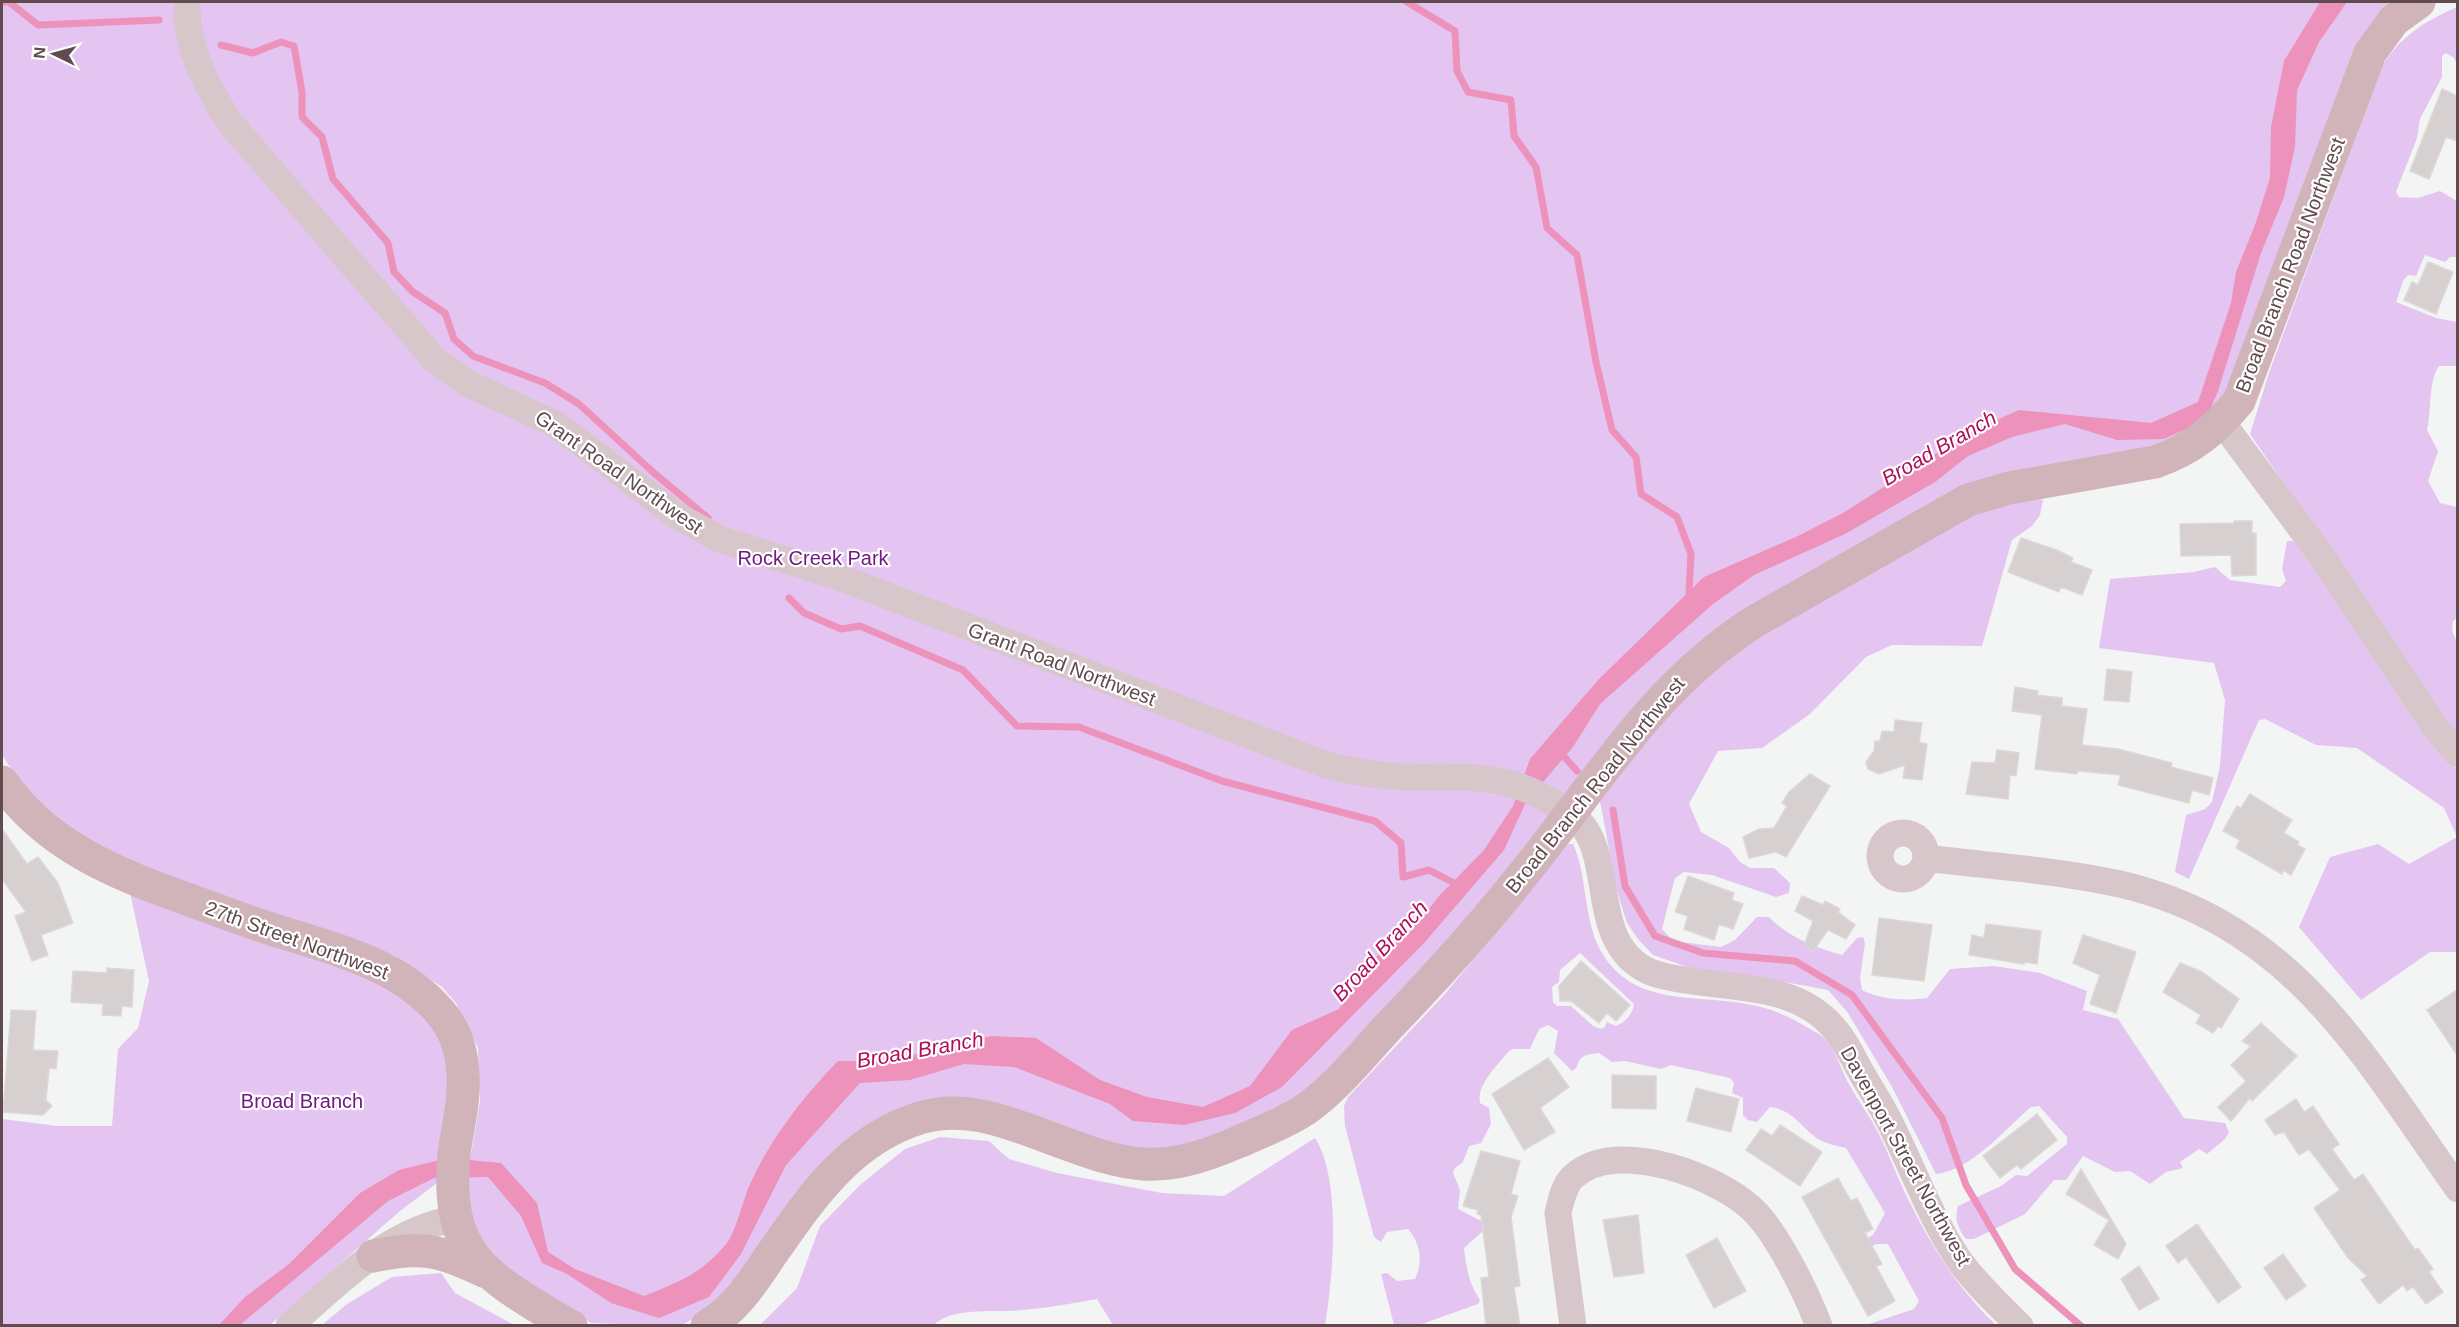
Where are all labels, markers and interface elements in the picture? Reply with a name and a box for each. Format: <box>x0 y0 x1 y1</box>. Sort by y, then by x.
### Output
north arrow <box>24 24 84 84</box>
text: N <box>31 46 49 59</box>
street label: Broad Branch Road Northwest <box>2231 134 2349 396</box>
street label: Grant Road Northwest <box>531 406 707 538</box>
water label: Broad Branch <box>1877 406 2000 490</box>
park label: Rock Creek Park <box>737 547 890 569</box>
street label: Grant Road Northwest <box>965 618 1159 710</box>
street label: Broad Branch Road Northwest <box>1501 672 1689 897</box>
water label: Broad Branch <box>1327 896 1432 1005</box>
street label: 27th Street Northwest <box>202 897 392 984</box>
water label: Broad Branch <box>855 1027 985 1072</box>
street label: Davenport Street Northwest <box>1837 1043 1976 1270</box>
park label: Broad Branch <box>241 1090 363 1112</box>

